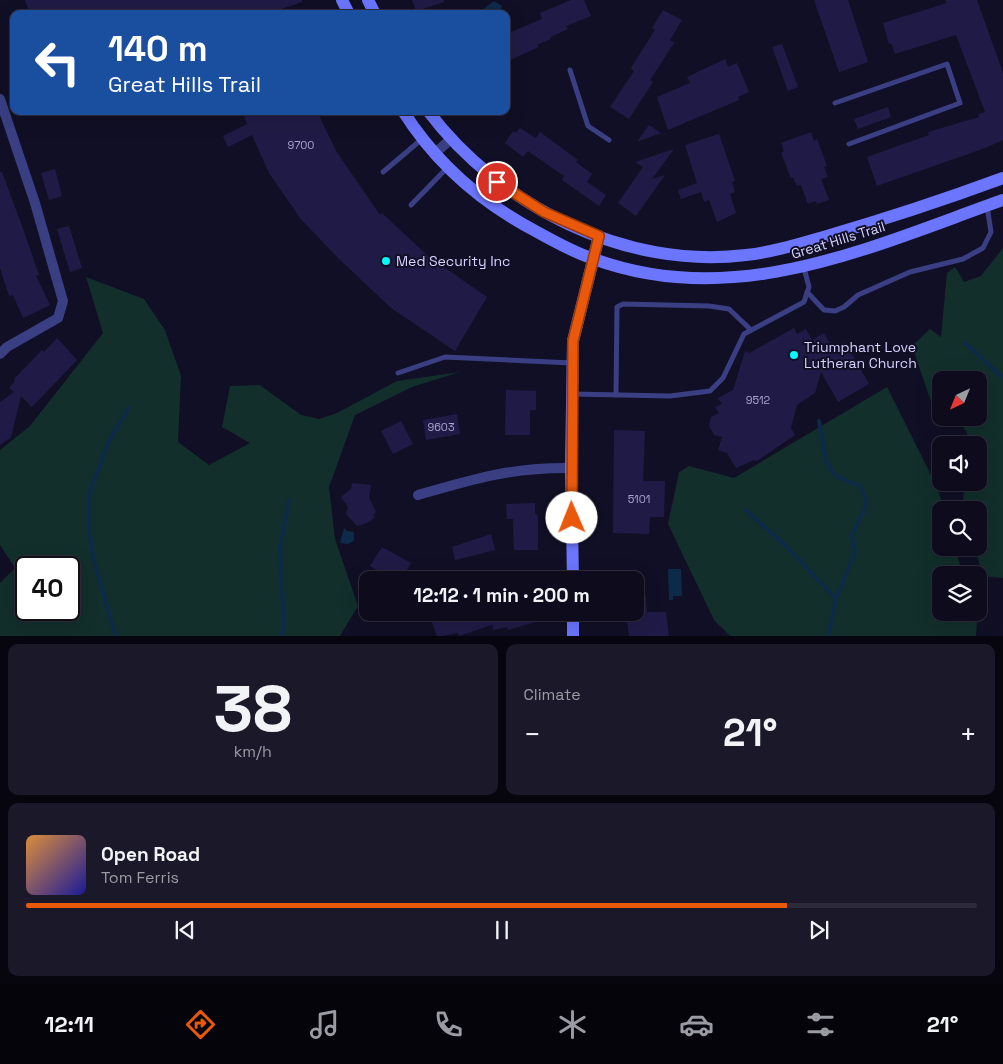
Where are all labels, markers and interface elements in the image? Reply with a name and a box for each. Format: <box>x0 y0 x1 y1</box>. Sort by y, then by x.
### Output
text: 140 m <box>108 27 208 71</box>
icon: left <box>25 30 90 95</box>
text: Great Hills Trail <box>108 70 261 98</box>
house number: 9700 <box>288 138 314 152</box>
pin <box>476 161 518 203</box>
icon: arrive <box>483 168 511 196</box>
street label: Great Hills Trail <box>789 217 887 263</box>
place label: Med Security Inc <box>396 252 511 270</box>
marker: Med Security Inc <box>380 255 392 267</box>
place label: Triumphant Love Lutheran Church <box>804 338 917 372</box>
marker: Triumphant Love Lutheran Church <box>788 349 800 361</box>
north arrow <box>932 371 988 426</box>
map controls <box>932 371 987 621</box>
house number: 9512 <box>746 393 771 407</box>
house number: 9603 <box>427 420 455 434</box>
button: sound <box>932 436 987 491</box>
position arrow <box>545 491 597 543</box>
house number: 5101 <box>628 492 650 506</box>
button: search <box>932 501 987 556</box>
speed limit sign: 40 <box>15 556 80 621</box>
button: layers <box>932 566 987 621</box>
text: 12:12 · 1 min · 200 m <box>413 583 590 608</box>
text: 38 <box>213 667 292 750</box>
text: Climate <box>524 684 581 705</box>
text: 21° <box>723 709 778 757</box>
text: − <box>524 716 541 752</box>
text: + <box>960 716 977 752</box>
text: km/h <box>234 741 272 762</box>
text: Open Road <box>101 842 200 867</box>
text: Tom Ferris <box>101 867 179 888</box>
icon: previous <box>171 916 199 944</box>
icon: pause <box>488 916 516 944</box>
icon: next <box>805 916 833 944</box>
icon: directions <box>183 1007 218 1042</box>
icon: music <box>307 1007 342 1042</box>
icon: phone <box>431 1007 466 1042</box>
icon: climate <box>555 1007 590 1042</box>
icon: car <box>679 1007 714 1042</box>
icon: filters <box>803 1007 838 1042</box>
text: 12:11 <box>44 1010 94 1038</box>
text: 21° <box>927 1010 958 1038</box>

